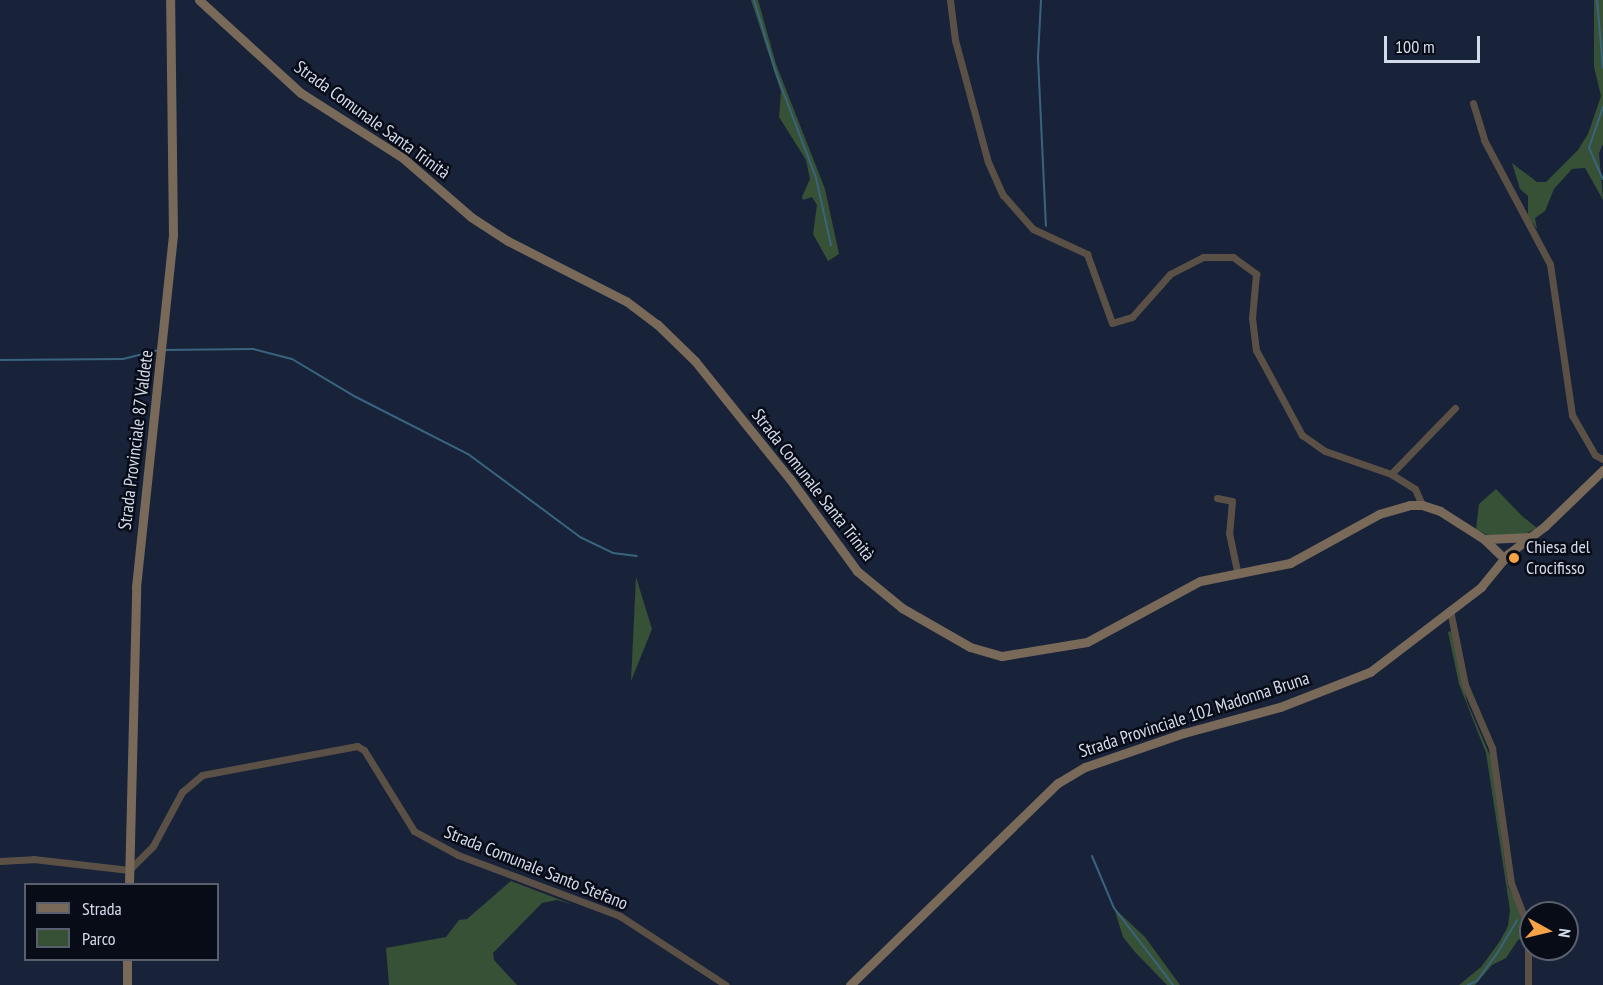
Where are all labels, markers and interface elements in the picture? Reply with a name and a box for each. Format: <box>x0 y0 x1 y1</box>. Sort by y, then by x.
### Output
scale bar <box>1387 24 1483 62</box>
text: 100 m <box>1395 35 1435 58</box>
street label: Strada Comunale Santa Trinità <box>290 56 454 184</box>
street label: Strada Provinciale 87 Valdete <box>114 348 158 532</box>
street label: Strada Comunale Santa Trinità <box>747 405 879 565</box>
place label: Chiesa del Crocifisso <box>1526 537 1590 580</box>
marker: Chiesa del Crocifisso <box>1507 551 1521 565</box>
street label: Strada Provinciale 102 Madonna Bruna <box>1076 667 1312 763</box>
street label: Strada Comunale Santo Stefano <box>441 821 631 915</box>
legend <box>24 883 219 961</box>
text: Strada <box>82 897 122 920</box>
north arrow <box>1519 901 1579 961</box>
text: Parco <box>82 927 116 950</box>
text: N <box>1554 928 1575 939</box>

